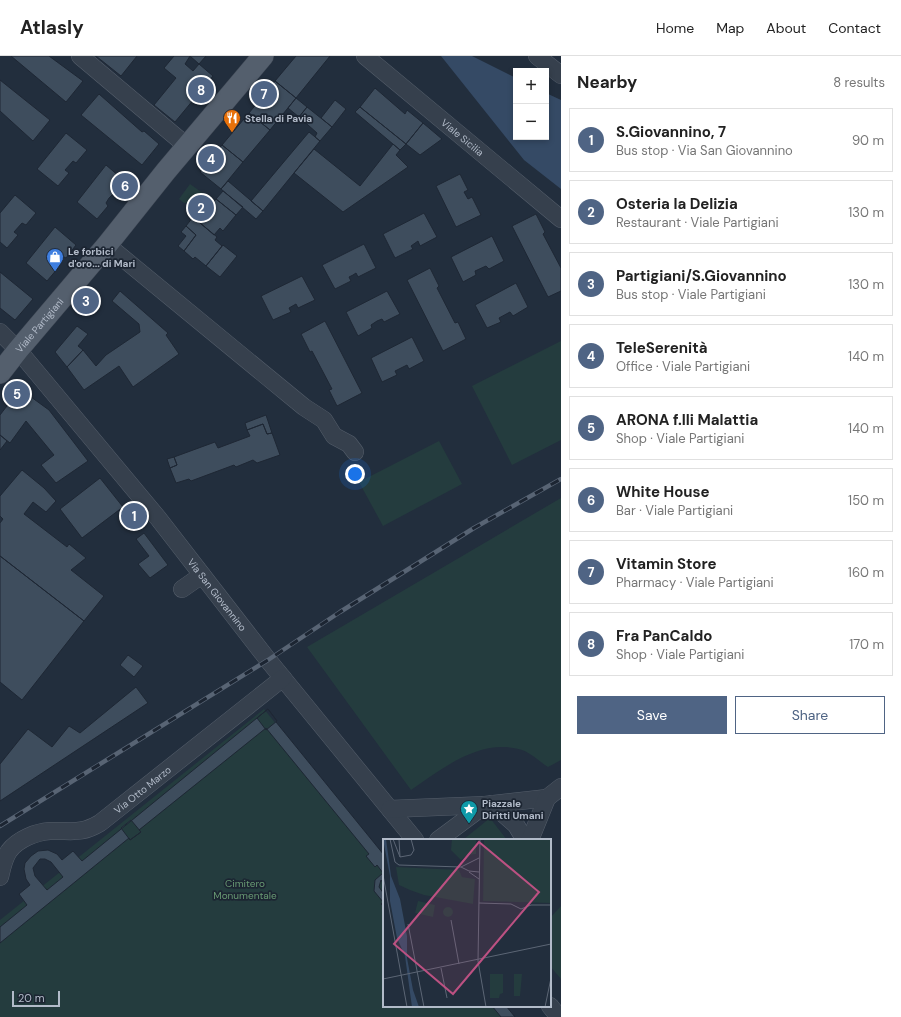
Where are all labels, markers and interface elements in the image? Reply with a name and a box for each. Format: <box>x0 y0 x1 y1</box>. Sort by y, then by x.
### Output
text: Atlasly <box>20 15 84 40</box>
text: Home <box>656 19 694 37</box>
text: Map <box>716 19 744 37</box>
text: About <box>766 19 806 37</box>
text: Contact <box>828 19 881 37</box>
map controls <box>513 68 549 140</box>
button: + <box>513 68 549 104</box>
text: Nearby <box>577 71 637 93</box>
text: 8 results <box>833 74 885 91</box>
pin: 8 <box>188 75 214 105</box>
pin: 7 <box>251 79 277 109</box>
button: − <box>513 104 549 140</box>
restaurant icon: Stella di Pavia <box>222 108 242 133</box>
place label: Stella di Pavia <box>245 112 312 125</box>
street label: Viale Sicilia <box>439 116 487 159</box>
text: S.Giovannino, 7 <box>616 122 726 142</box>
text: 1 <box>589 132 593 149</box>
text: 90 m <box>852 132 884 149</box>
text: Bus stop · Via San Giovannino <box>616 142 793 159</box>
pin: 4 <box>198 144 224 174</box>
pin: 6 <box>112 171 138 201</box>
pin: 2 <box>188 193 214 223</box>
text: Osteria la Delizia <box>616 194 738 214</box>
text: 2 <box>587 204 595 221</box>
text: 130 m <box>848 204 884 221</box>
text: Restaurant · Viale Partigiani <box>616 214 779 231</box>
place label: Le forbici d'oro... di Mari <box>68 245 136 270</box>
shop icon: Le forbici d'oro... di Mari <box>45 247 65 272</box>
text: Partigiani/S.Giovannino <box>616 266 787 286</box>
text: 3 <box>587 276 595 293</box>
text: 130 m <box>848 276 884 293</box>
pin: 3 <box>73 286 99 316</box>
text: Bus stop · Viale Partigiani <box>616 286 766 303</box>
street label: Viale Partigiani <box>12 295 66 355</box>
text: TeleSerenità <box>616 338 707 358</box>
text: 4 <box>587 348 595 365</box>
text: 140 m <box>848 348 884 365</box>
text: Office · Viale Partigiani <box>616 358 750 375</box>
pin: 5 <box>4 379 30 409</box>
text: ARONA f.lli Malattia <box>616 410 758 430</box>
text: 5 <box>587 420 595 437</box>
text: 140 m <box>848 420 884 437</box>
text: Shop · Viale Partigiani <box>616 430 744 447</box>
your location <box>345 464 365 484</box>
text: White House <box>616 482 710 502</box>
text: 6 <box>587 492 595 509</box>
text: 150 m <box>848 492 884 509</box>
pin: 1 <box>121 501 147 531</box>
text: Bar · Viale Partigiani <box>616 502 733 519</box>
text: Vitamin Store <box>616 554 717 574</box>
street label: Via San Giovannino <box>185 556 250 634</box>
text: 7 <box>588 564 594 581</box>
text: 160 m <box>848 564 884 581</box>
text: Pharmacy · Viale Partigiani <box>616 574 774 591</box>
text: Fra PanCaldo <box>616 626 712 646</box>
text: 8 <box>587 636 595 653</box>
text: 170 m <box>849 636 884 653</box>
text: Shop · Viale Partigiani <box>616 646 744 663</box>
button: Save <box>577 696 727 734</box>
button: Share <box>735 696 885 734</box>
street label: Via Otto Marzo <box>111 763 174 816</box>
place label: Piazzale Diritti Umani <box>482 797 544 822</box>
place icon: Piazzale Diritti Umani <box>459 799 479 824</box>
inset map <box>383 839 551 1007</box>
park label: Cimitero Monumentale <box>213 877 277 902</box>
scale bar <box>12 989 60 1008</box>
text: 20 m <box>18 991 44 1005</box>

